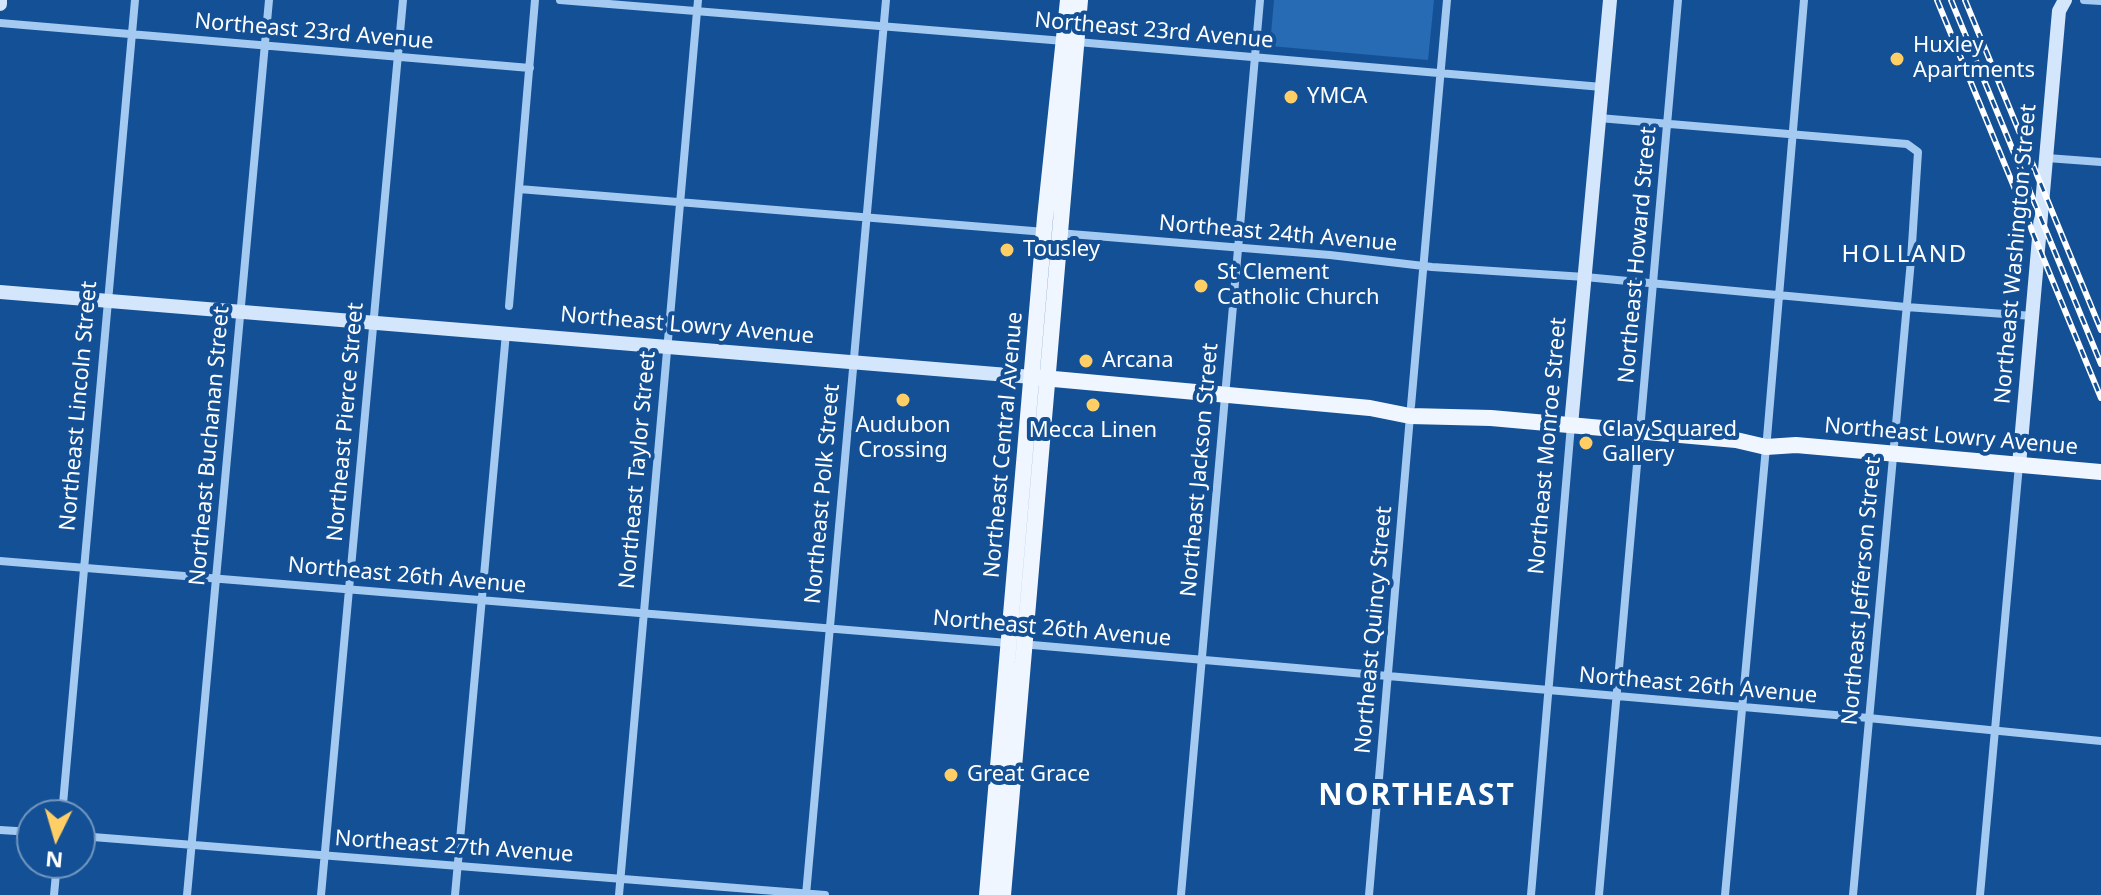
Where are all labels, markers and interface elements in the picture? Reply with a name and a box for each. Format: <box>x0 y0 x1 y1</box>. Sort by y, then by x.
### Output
street label: Northeast 23rd Avenue <box>1033 7 1275 55</box>
street label: Northeast 23rd Avenue <box>193 8 435 56</box>
place label: Huxley Apartments <box>1913 33 2035 84</box>
marker: Huxley Apartments <box>1888 50 1906 68</box>
place label: YMCA <box>1307 84 1367 110</box>
marker: YMCA <box>1282 88 1300 106</box>
street label: Northeast Washington Street <box>1990 103 2042 405</box>
street label: Northeast Howard Street <box>1614 125 1662 385</box>
street label: Northeast 24th Avenue <box>1158 210 1398 258</box>
place label: Tousley <box>1023 237 1100 263</box>
marker: Tousley <box>998 241 1016 259</box>
district label: HOLLAND <box>1842 241 1968 269</box>
place label: St Clement Catholic Church <box>1217 260 1380 312</box>
marker: St Clement Catholic Church <box>1192 277 1210 295</box>
street label: Northeast Lincoln Street <box>55 280 103 532</box>
street label: Northeast Pierce Street <box>322 301 370 543</box>
street label: Northeast Lowry Avenue <box>559 302 815 350</box>
street label: Northeast Buchanan Street <box>185 305 235 587</box>
street label: Northeast Central Avenue <box>979 311 1029 579</box>
street label: Northeast Monroe Street <box>1524 316 1572 576</box>
street label: Northeast Jackson Street <box>1176 342 1224 598</box>
place label: Arcana <box>1102 348 1174 374</box>
street label: Northeast Taylor Street <box>614 350 662 590</box>
marker: Arcana <box>1077 352 1095 370</box>
street label: Northeast Polk Street <box>800 383 846 605</box>
marker: Audubon Crossing <box>894 391 912 409</box>
marker: Mecca Linen <box>1084 396 1102 414</box>
place label: Audubon Crossing <box>855 413 951 464</box>
street label: Northeast Lowry Avenue <box>1823 413 2079 461</box>
place label: Clay Squared Gallery <box>1602 417 1737 468</box>
place label: Mecca Linen <box>1029 418 1157 444</box>
marker: Clay Squared Gallery <box>1577 434 1595 452</box>
street label: Northeast Jefferson Street <box>1837 456 1887 726</box>
street label: Northeast Quincy Street <box>1350 505 1398 755</box>
street label: Northeast 26th Avenue <box>287 552 527 600</box>
street label: Northeast 26th Avenue <box>932 605 1172 653</box>
street label: Northeast 26th Avenue <box>1578 662 1818 710</box>
place label: Great Grace <box>967 762 1090 788</box>
marker: Great Grace <box>942 766 960 784</box>
district label: NORTHEAST <box>1318 778 1516 814</box>
north arrow <box>16 799 96 879</box>
street label: Northeast 27th Avenue <box>334 825 574 869</box>
text: N <box>44 845 64 877</box>

